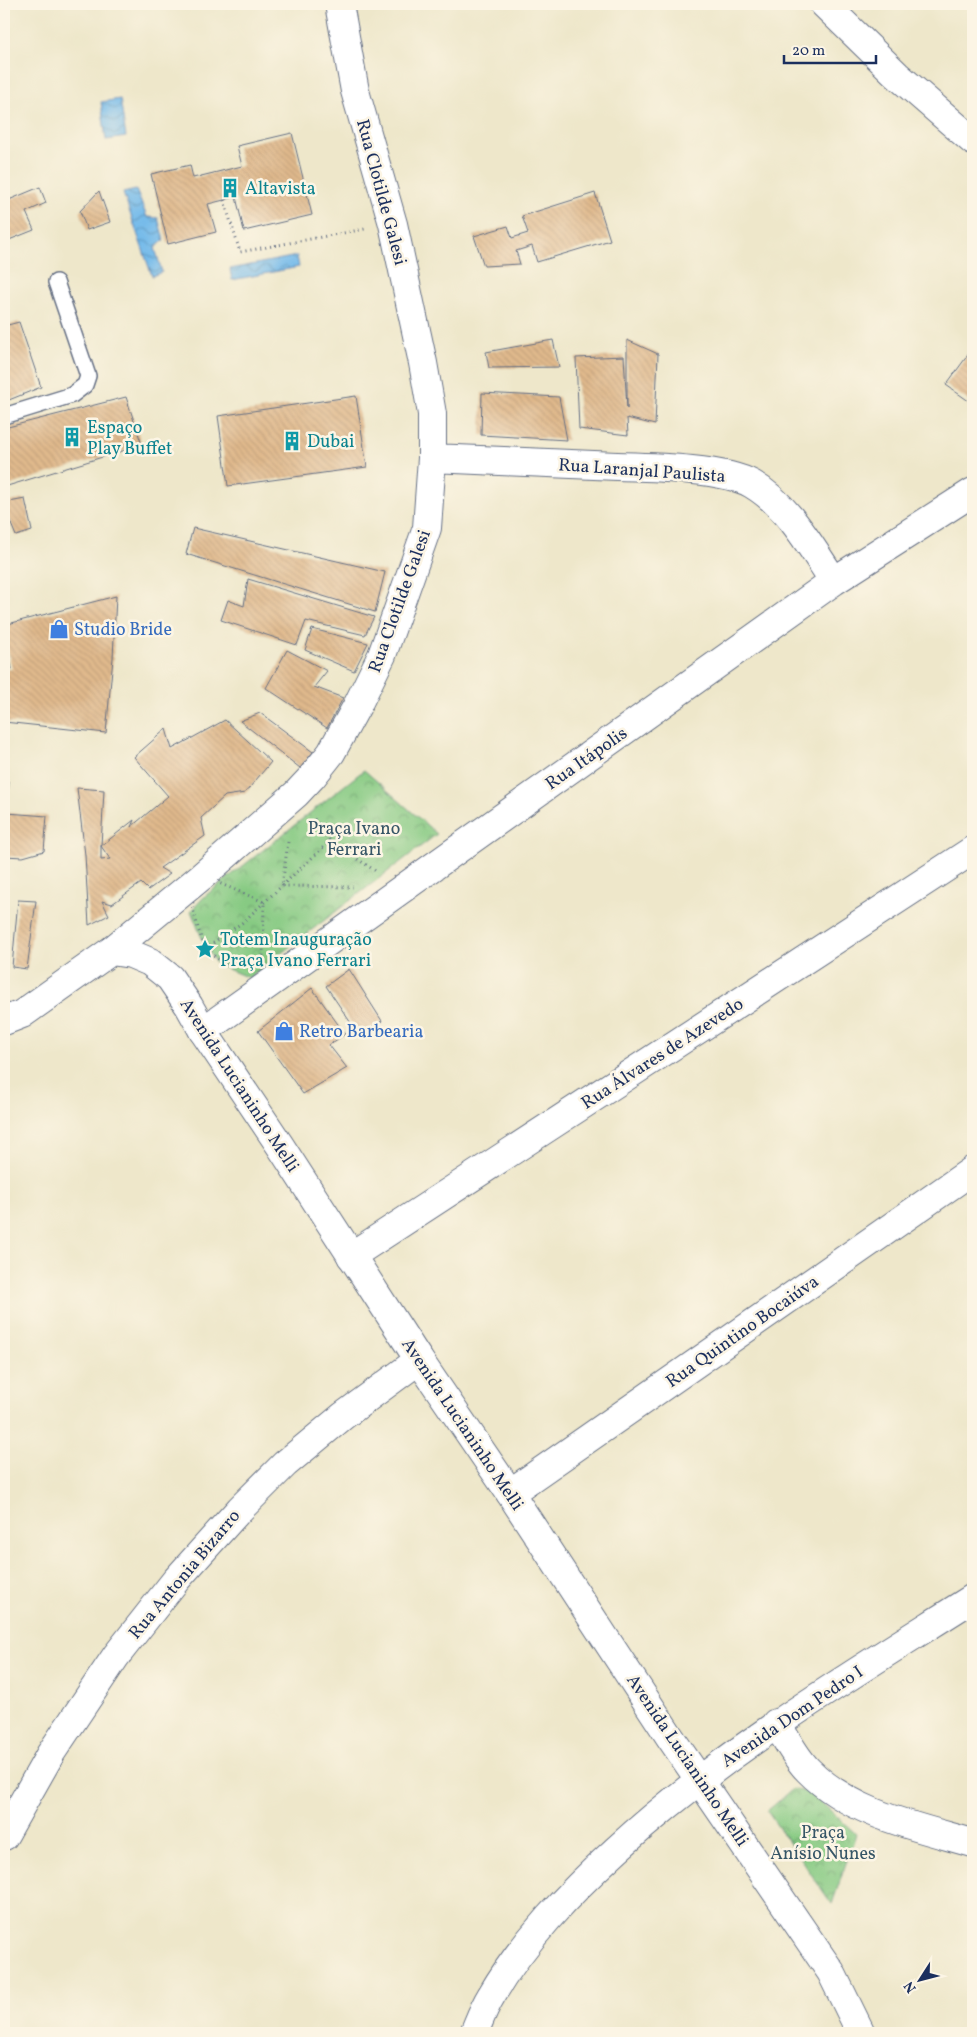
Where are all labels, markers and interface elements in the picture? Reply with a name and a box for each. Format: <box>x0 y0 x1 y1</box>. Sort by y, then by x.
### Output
scale bar <box>784 32 877 64</box>
text: 20 m <box>792 41 825 62</box>
street label: Rua Clotilde Galesi <box>349 117 412 268</box>
building icon: Altavista <box>219 177 241 199</box>
place label: Altavista <box>245 177 316 202</box>
place label: Espaço Play Buffet <box>87 416 172 462</box>
building icon: Espaço Play Buffet <box>61 426 83 448</box>
building icon: Dubai <box>281 430 303 452</box>
place label: Dubai <box>307 430 355 455</box>
street label: Rua Laranjal Paulista <box>557 453 726 490</box>
street label: Rua Clotilde Galesi <box>363 527 438 676</box>
shop icon: Studio Bride <box>48 618 70 640</box>
place label: Studio Bride <box>74 618 172 643</box>
street label: Rua Itápolis <box>541 722 633 797</box>
park label: Praça Ivano Ferrari <box>308 817 400 863</box>
place label: Totem Inauguração Praça Ivano Ferrari <box>220 928 372 974</box>
place icon: Totem Inauguração Praça Ivano Ferrari <box>194 938 216 960</box>
street label: Rua Álvares de Azevedo <box>577 992 749 1116</box>
street label: Avenida Lucianinho Melli <box>173 994 304 1178</box>
shop icon: Retro Barbearia <box>273 1020 295 1042</box>
place label: Retro Barbearia <box>299 1020 424 1045</box>
street label: Rua Quintino Bocaiúva <box>661 1270 824 1395</box>
street label: Avenida Lucianinho Melli <box>395 1334 529 1516</box>
street label: Rua Antonia Bizarro <box>123 1505 247 1645</box>
street label: Avenida Dom Pedro I <box>717 1660 869 1774</box>
street label: Avenida Lucianinho Melli <box>620 1670 754 1852</box>
park label: Praça Anísio Nunes <box>770 1821 876 1867</box>
north arrow <box>894 1954 944 2004</box>
text: N <box>900 1977 921 1996</box>

